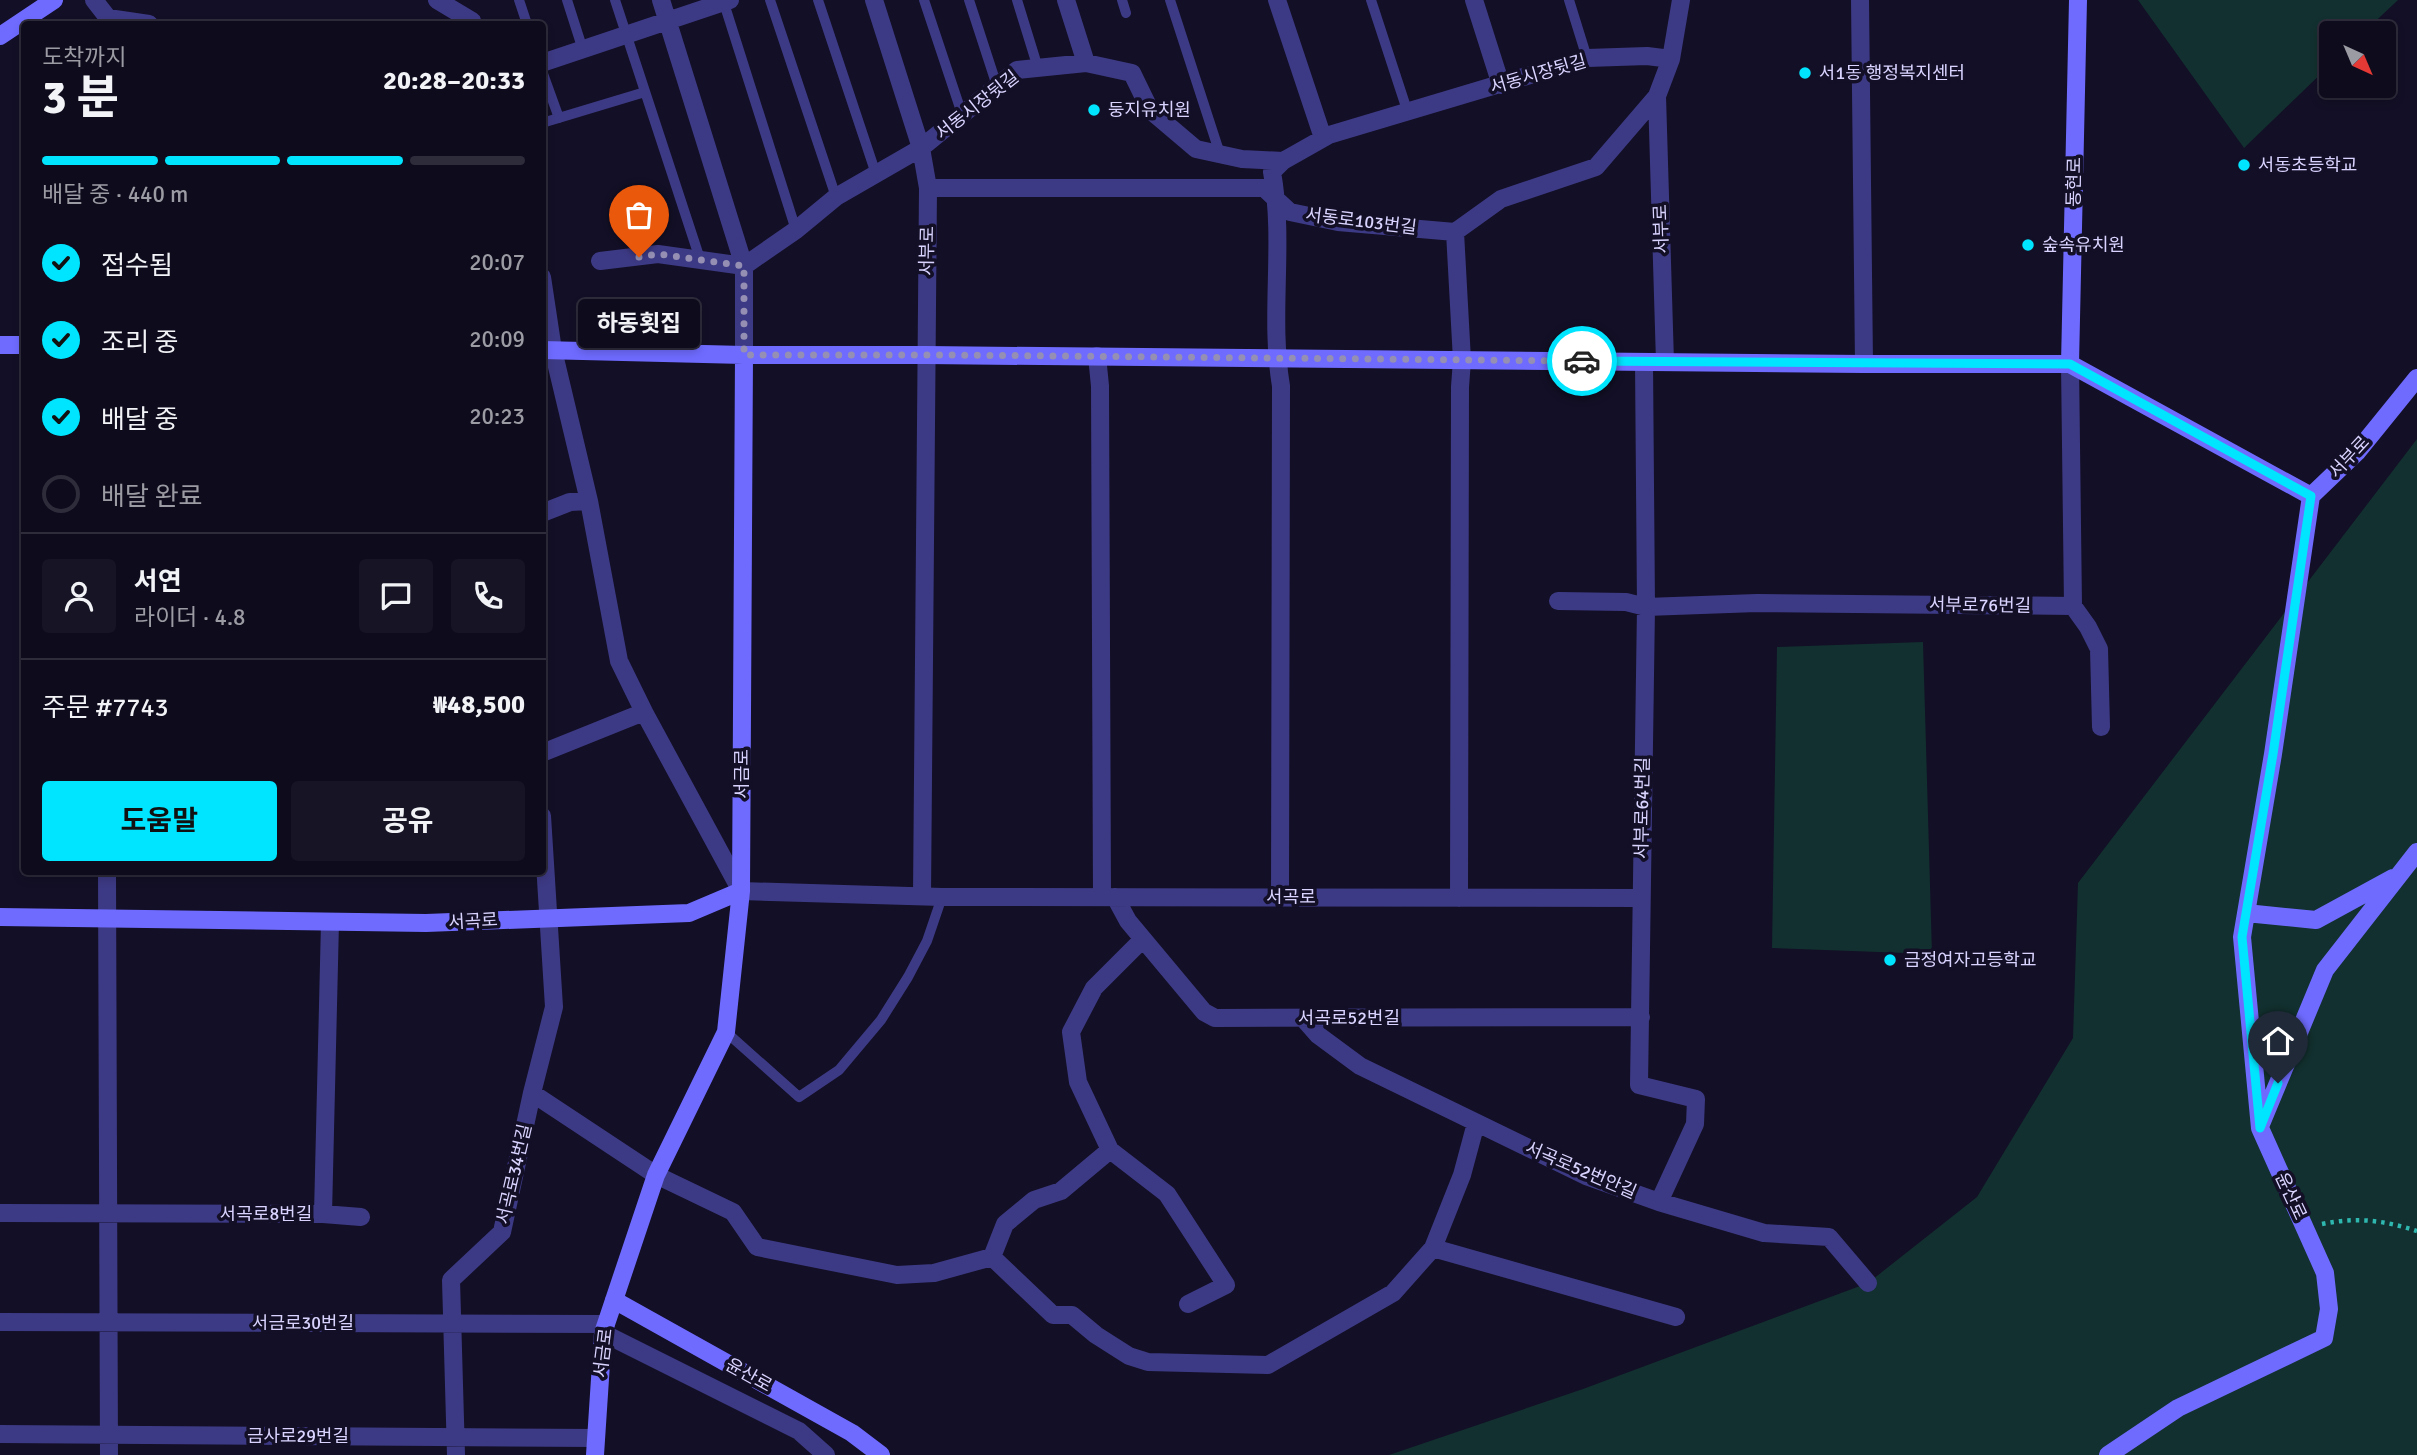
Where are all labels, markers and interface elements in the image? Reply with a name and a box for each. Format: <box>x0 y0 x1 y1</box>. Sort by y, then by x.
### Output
north arrow <box>2319 21 2396 98</box>
map controls <box>2319 21 2396 98</box>
text: 도착까지 <box>42 43 127 72</box>
street label: 서동시장뒷길 <box>1487 50 1589 98</box>
place label: 서1동 행정복지센터 <box>1819 62 1965 84</box>
text: 20:28–20:33 <box>383 65 525 97</box>
marker: 서1동 행정복지센터 <box>1797 65 1813 81</box>
street label: 서동시장뒷길 <box>931 66 1023 144</box>
text: 3 분 <box>42 70 119 126</box>
place label: 둥지유치원 <box>1108 99 1191 121</box>
marker: 둥지유치원 <box>1086 102 1102 118</box>
place label: 서동초등학교 <box>2258 154 2357 176</box>
street label: 동현로 <box>2063 157 2085 207</box>
marker: 서동초등학교 <box>2236 157 2252 173</box>
text: 배달 중 · 440 m <box>42 180 188 209</box>
pin <box>609 185 669 257</box>
icon: bag <box>620 196 658 234</box>
street label: 서동로103번길 <box>1304 203 1418 239</box>
street label: 서부로 <box>1649 204 1673 254</box>
street label: 서부로 <box>916 226 938 276</box>
place label: 숲속유치원 <box>2042 234 2125 256</box>
marker: 숲속유치원 <box>2020 237 2036 253</box>
icon: check <box>42 244 80 282</box>
text: 20:07 <box>469 248 525 277</box>
text: 접수됨 <box>101 250 173 282</box>
callout: 하동횟집 <box>578 299 700 348</box>
text: 하동횟집 <box>597 309 681 338</box>
icon: check <box>42 321 80 359</box>
text: 20:09 <box>469 325 525 354</box>
courier <box>1547 326 1617 396</box>
text: 조리 중 <box>101 327 178 359</box>
icon: car <box>1563 342 1601 380</box>
icon: check <box>42 398 80 436</box>
text: 20:23 <box>469 402 525 431</box>
text: 배달 중 <box>101 404 178 436</box>
street label: 서부로 <box>2324 431 2374 483</box>
text: 배달 완료 <box>101 481 202 513</box>
button: person <box>42 559 116 633</box>
button: chat <box>359 559 433 633</box>
button: phone <box>451 559 525 633</box>
text: 서연 <box>134 566 182 598</box>
street label: 서부로76번길 <box>1929 593 2031 617</box>
text: 라이더 · 4.8 <box>134 603 246 632</box>
text: ₩48,500 <box>433 689 525 721</box>
text: 주문 #7743 <box>42 692 169 724</box>
street label: 서금로 <box>731 749 753 799</box>
street label: 서부로64번길 <box>1630 757 1654 859</box>
button: 도움말 <box>42 781 277 861</box>
button: 공유 <box>291 781 525 861</box>
street label: 서곡로 <box>1266 886 1316 908</box>
street label: 서곡로 <box>448 909 498 933</box>
place label: 금정여자고등학교 <box>1904 949 2036 971</box>
marker: 금정여자고등학교 <box>1882 952 1898 968</box>
street label: 서곡로52번길 <box>1298 1007 1400 1029</box>
pin <box>2248 1011 2308 1083</box>
icon: home <box>2259 1022 2297 1060</box>
street label: 서곡로34번길 <box>492 1122 536 1226</box>
street label: 서곡로52번안길 <box>1522 1137 1640 1203</box>
street label: 윤산로 <box>2271 1169 2311 1223</box>
street label: 서곡로8번길 <box>220 1203 312 1225</box>
street label: 서금로30번길 <box>252 1312 354 1334</box>
street label: 서금로 <box>589 1327 617 1379</box>
street label: 윤산로 <box>722 1353 776 1397</box>
street label: 금사로29번길 <box>247 1425 349 1447</box>

